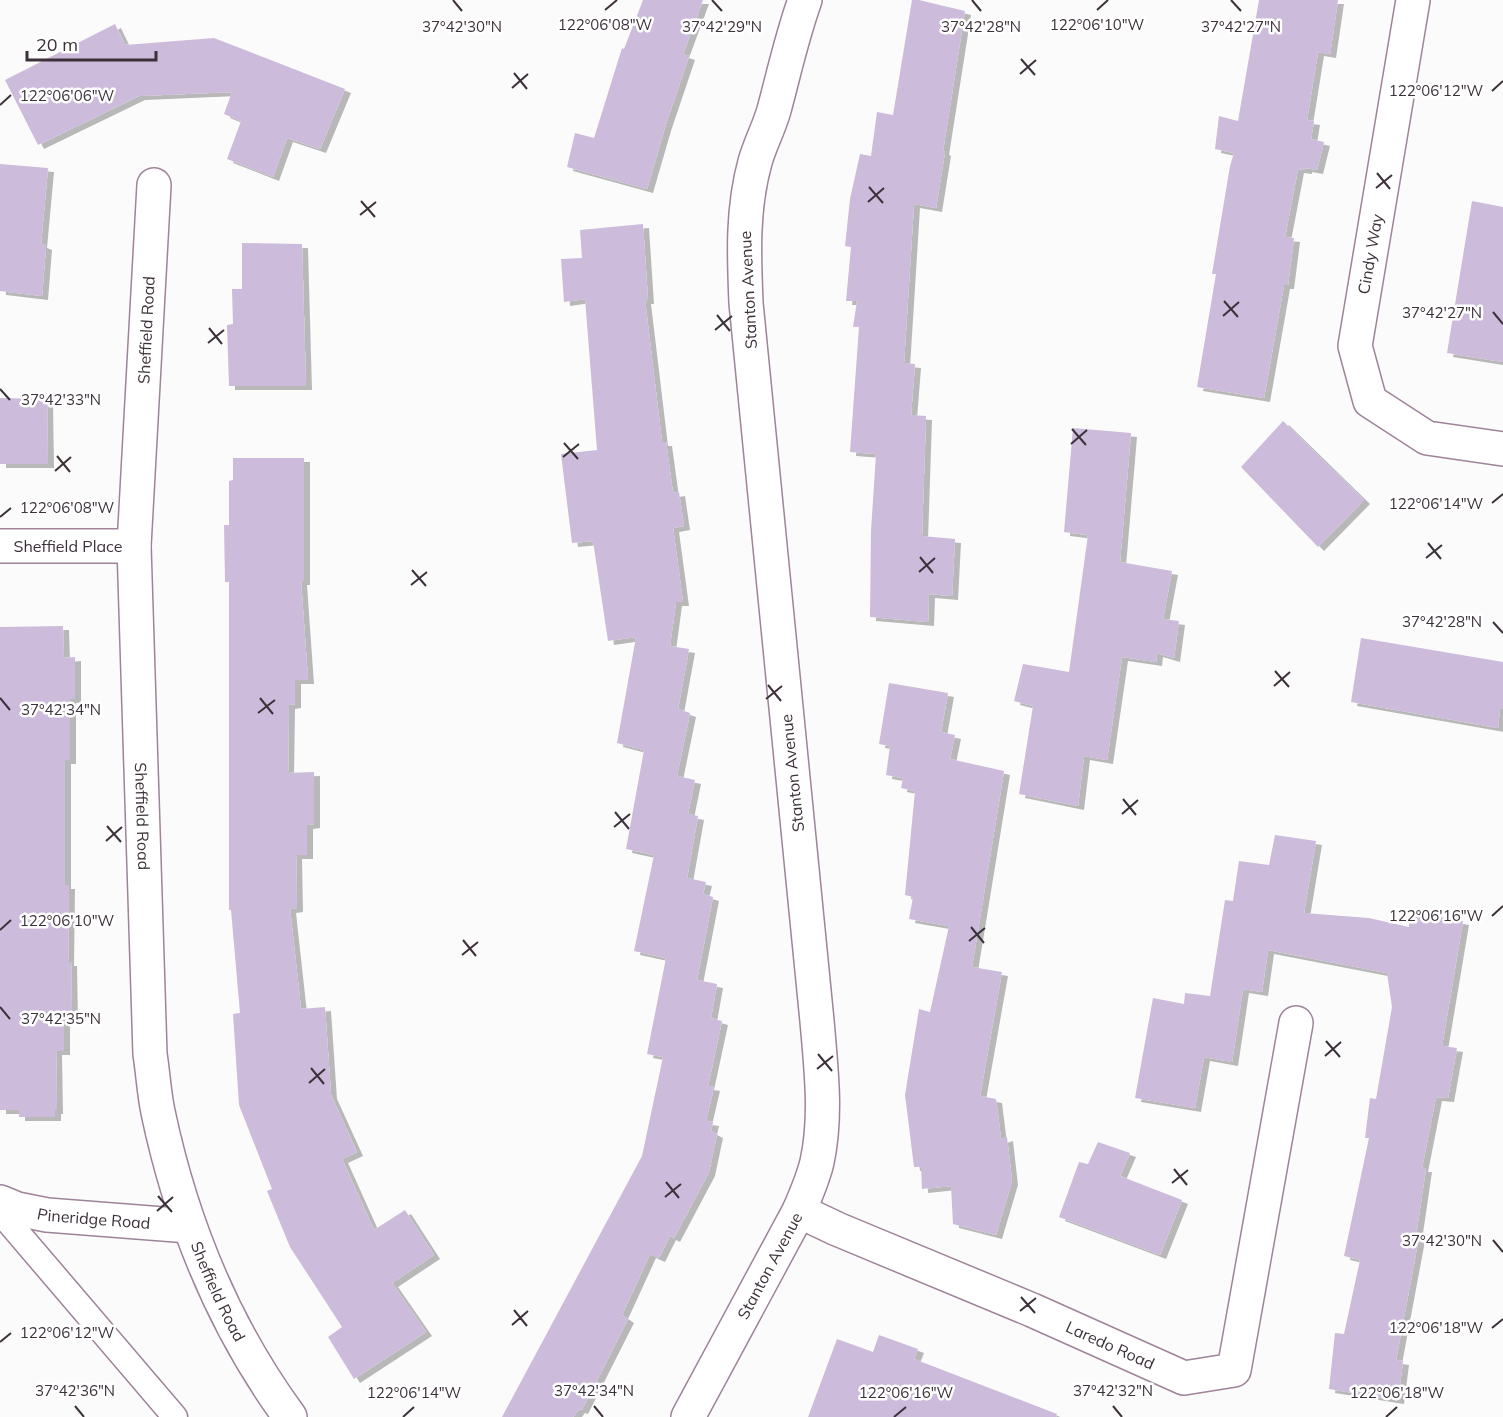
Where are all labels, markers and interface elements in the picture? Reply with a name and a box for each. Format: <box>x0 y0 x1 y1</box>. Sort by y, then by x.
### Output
text: 122°06'08"W <box>558 15 653 34</box>
text: 122°06'10"W <box>1050 15 1145 34</box>
text: 37°42'30"N <box>422 17 502 36</box>
text: 37°42'29"N <box>682 17 762 36</box>
text: 37°42'28"N <box>941 17 1021 36</box>
text: 37°42'27"N <box>1201 17 1281 36</box>
scale bar <box>27 24 156 62</box>
text: 20 m <box>36 33 78 56</box>
text: 122°06'12"W <box>1389 81 1484 100</box>
text: 122°06'06"W <box>20 86 115 105</box>
street label: Cindy Way <box>1353 212 1387 296</box>
street label: Stanton Avenue <box>735 230 761 350</box>
street label: Sheffield Road <box>133 276 159 384</box>
text: 37°42'27"N <box>1402 303 1482 322</box>
text: 37°42'33"N <box>21 390 101 409</box>
text: 122°06'14"W <box>1389 494 1484 513</box>
text: 122°06'08"W <box>20 498 115 517</box>
street label: Sheffield Place <box>13 536 123 556</box>
text: 37°42'28"N <box>1402 612 1482 631</box>
text: 37°42'34"N <box>21 700 101 719</box>
street label: Stanton Avenue <box>776 713 808 833</box>
street label: Sheffield Road <box>131 762 154 871</box>
text: 122°06'16"W <box>1389 906 1484 925</box>
text: 122°06'10"W <box>20 911 115 930</box>
text: 37°42'35"N <box>21 1009 101 1028</box>
street label: Pineridge Road <box>36 1203 151 1233</box>
street label: Stanton Avenue <box>733 1209 807 1323</box>
text: 37°42'30"N <box>1402 1231 1482 1250</box>
street label: Sheffield Road <box>187 1238 250 1345</box>
street label: Laredo Road <box>1063 1317 1158 1374</box>
text: 122°06'18"W <box>1389 1318 1484 1337</box>
text: 122°06'12"W <box>20 1323 115 1342</box>
text: 37°42'36"N <box>35 1381 115 1400</box>
text: 37°42'34"N <box>554 1381 634 1400</box>
text: 37°42'32"N <box>1073 1381 1153 1400</box>
text: 122°06'14"W <box>367 1383 462 1402</box>
text: 122°06'16"W <box>859 1383 954 1402</box>
text: 122°06'18"W <box>1350 1383 1445 1402</box>

